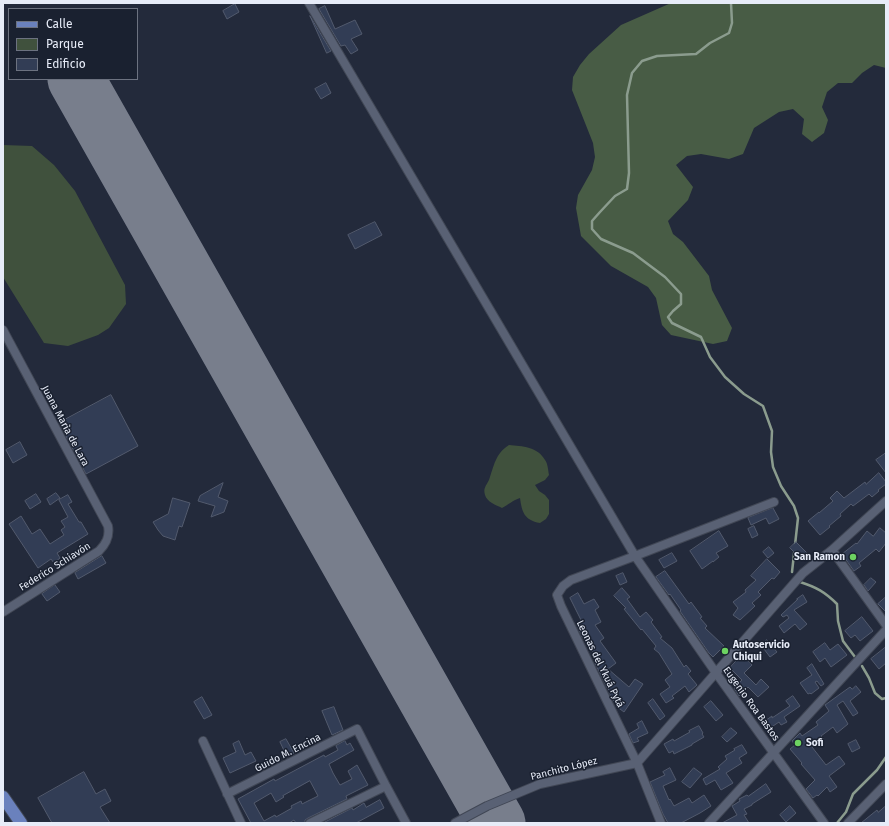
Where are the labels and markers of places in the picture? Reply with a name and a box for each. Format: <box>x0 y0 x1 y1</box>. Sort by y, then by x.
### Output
place label: San Ramon <box>794 551 845 563</box>
marker: San Ramon <box>848 552 858 562</box>
place label: Autoservicio Chiqui <box>733 639 790 662</box>
marker: Autoservicio Chiqui <box>720 646 730 656</box>
place label: Sofi <box>806 737 824 749</box>
marker: Sofi <box>793 738 803 748</box>

